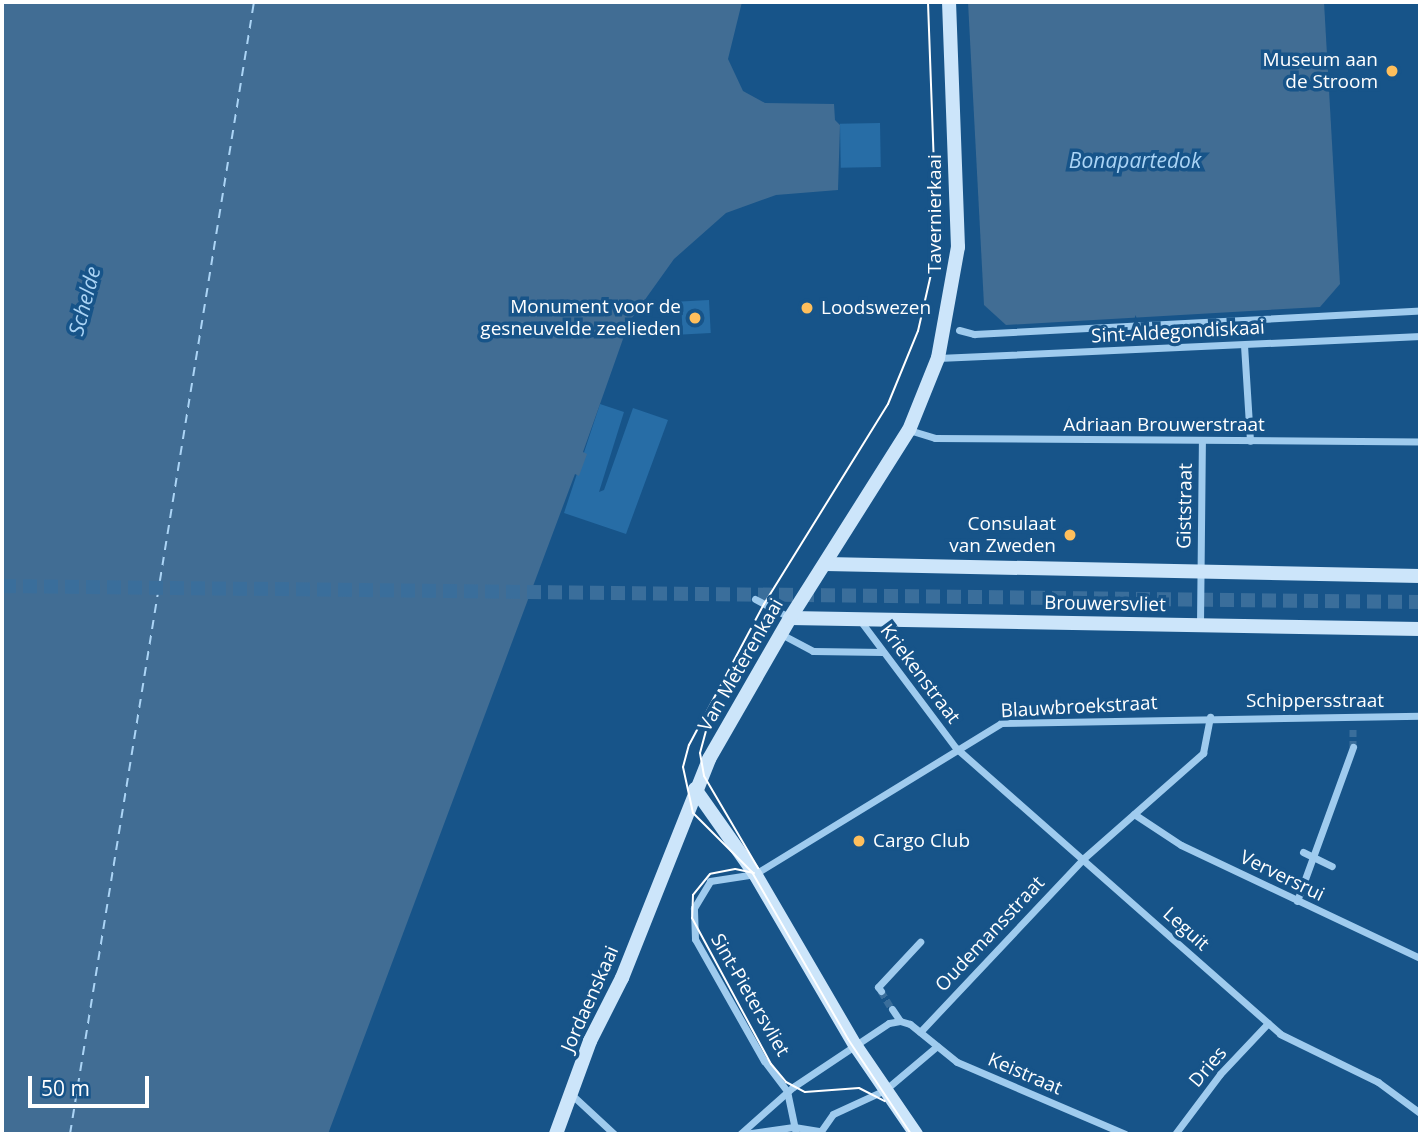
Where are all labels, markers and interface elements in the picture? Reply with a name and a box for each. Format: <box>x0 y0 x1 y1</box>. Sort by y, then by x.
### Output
place label: Museum aan de Stroom <box>1263 49 1378 93</box>
marker: Museum aan de Stroom <box>1384 63 1400 79</box>
water label: Bonapartedok <box>1069 147 1201 173</box>
street label: Tavernierkaai <box>924 154 946 274</box>
water label: Schelde <box>63 264 105 338</box>
place label: Monument voor de gesneuvelde zeelieden <box>480 296 681 340</box>
place label: Loodswezen <box>821 297 931 319</box>
marker: Loodswezen <box>799 300 815 316</box>
marker: Monument voor de gesneuvelde zeelieden <box>687 310 703 326</box>
street label: Sint-Aldegondiskaai <box>1091 316 1265 348</box>
street label: Adriaan Brouwerstraat <box>1063 414 1265 436</box>
street label: Giststraat <box>1173 463 1197 549</box>
place label: Consulaat van Zweden <box>949 513 1056 557</box>
marker: Consulaat van Zweden <box>1062 527 1078 543</box>
street label: Brouwersvliet <box>1044 592 1166 616</box>
street label: Van Meterenkaai <box>694 594 788 736</box>
street label: Kriekenstraat <box>875 620 965 728</box>
street label: Schippersstraat <box>1246 690 1384 712</box>
street label: Blauwbroekstraat <box>1000 692 1158 722</box>
place label: Cargo Club <box>873 830 970 852</box>
marker: Cargo Club <box>851 833 867 849</box>
street label: Verversrui <box>1236 846 1328 906</box>
street label: Oudemansstraat <box>931 872 1049 996</box>
street label: Leguit <box>1158 902 1214 956</box>
street label: Sint-Pietersvliet <box>706 930 794 1060</box>
street label: Jordaenskaai <box>556 942 624 1056</box>
street label: Dries <box>1184 1042 1232 1092</box>
street label: Keistraat <box>984 1048 1066 1100</box>
scale bar <box>32 1062 152 1106</box>
text: 50 m <box>41 1074 90 1102</box>

